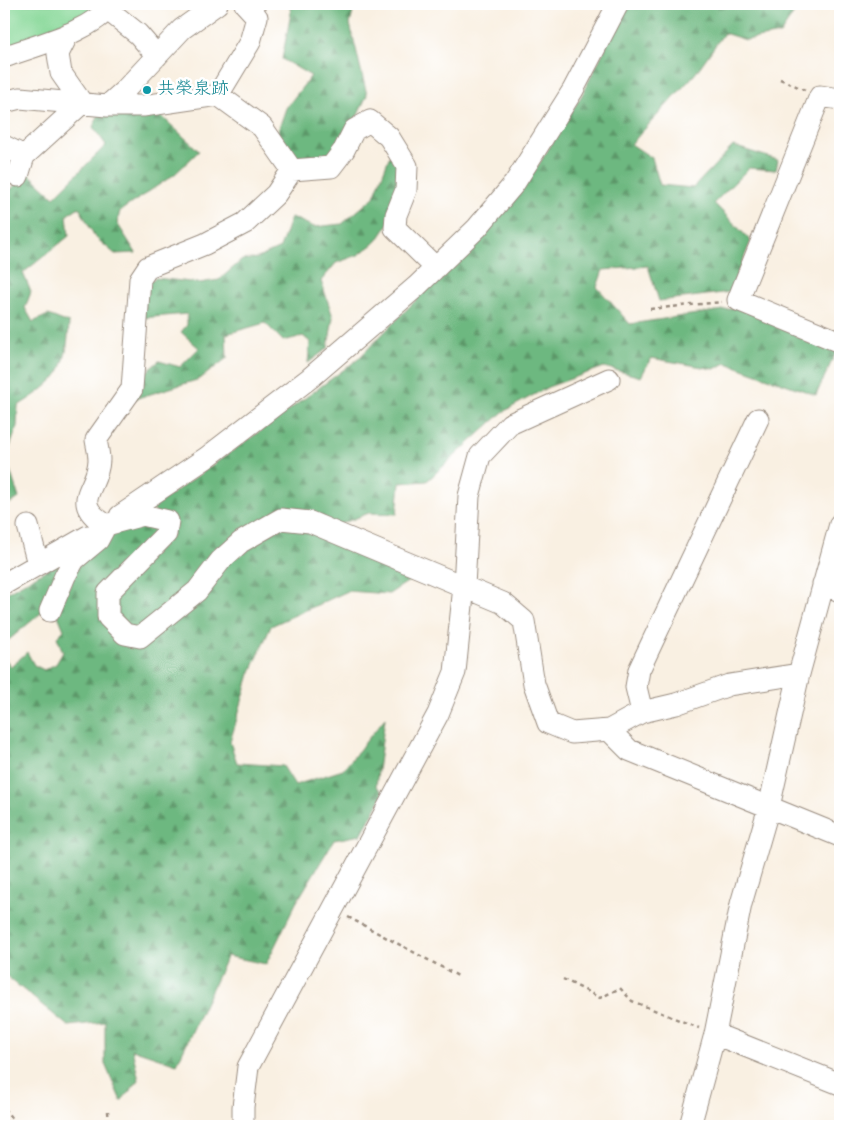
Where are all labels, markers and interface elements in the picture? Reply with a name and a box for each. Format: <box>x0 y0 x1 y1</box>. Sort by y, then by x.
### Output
place label: 共榮泉跡 <box>157 78 229 103</box>
marker: 共榮泉跡 <box>141 84 153 96</box>

